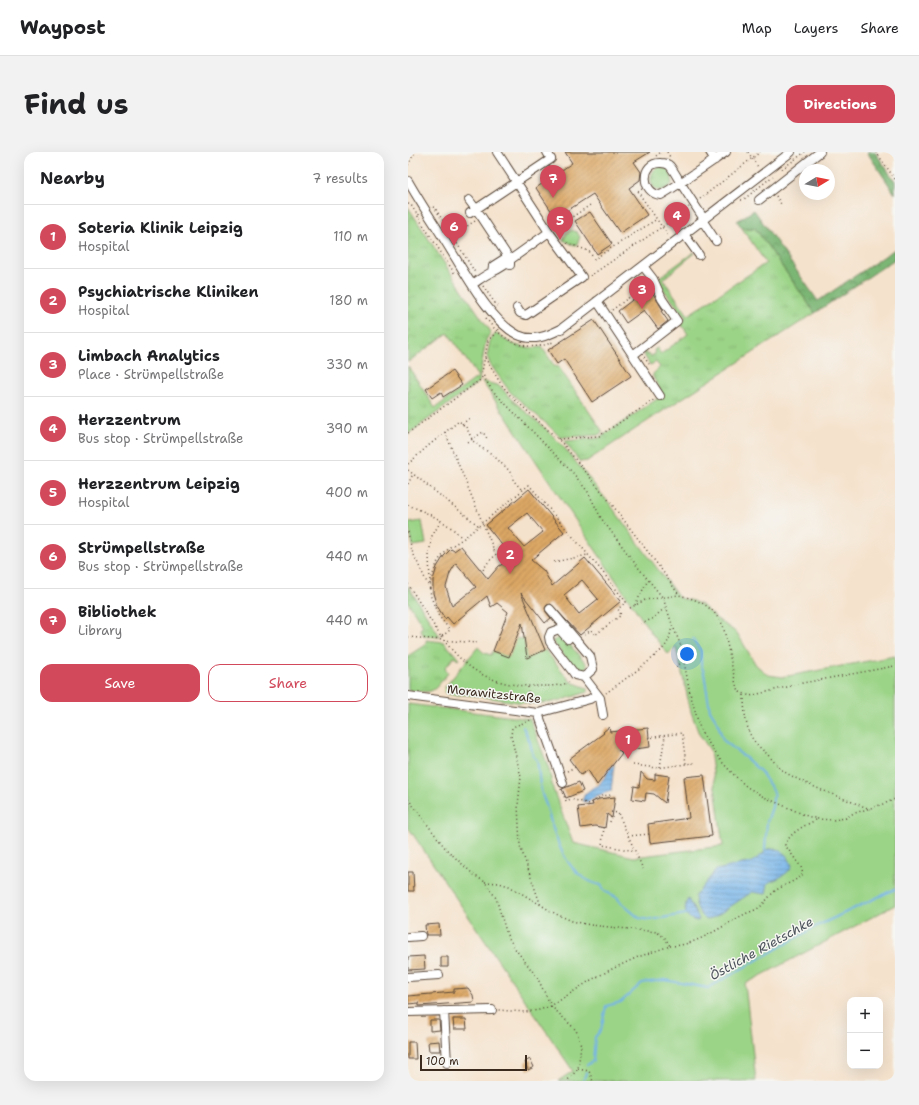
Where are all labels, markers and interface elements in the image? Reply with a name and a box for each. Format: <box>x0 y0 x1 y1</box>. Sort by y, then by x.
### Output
text: Waypost <box>20 15 105 40</box>
text: Map <box>742 19 772 37</box>
text: Layers <box>794 19 838 37</box>
text: Share <box>860 19 899 37</box>
text: Find us <box>24 85 129 123</box>
button: Directions <box>786 85 895 123</box>
north arrow <box>799 164 835 200</box>
pin: 7 <box>540 165 566 198</box>
text: Nearby <box>40 167 105 189</box>
text: 7 results <box>312 170 368 187</box>
pin: 4 <box>664 202 690 235</box>
pin: 5 <box>547 207 573 240</box>
pin: 6 <box>441 213 467 246</box>
text: Soteria Klinik Leipzig <box>78 218 243 238</box>
text: 1 <box>50 228 56 245</box>
text: 110 m <box>333 228 368 245</box>
text: Hospital <box>78 238 129 255</box>
pin: 3 <box>629 276 655 309</box>
text: Psychiatrische Kliniken <box>78 282 259 302</box>
text: 2 <box>48 292 58 309</box>
text: 180 m <box>329 292 368 309</box>
text: Hospital <box>78 302 129 319</box>
text: Limbach Analytics <box>78 346 220 366</box>
text: 3 <box>48 356 58 373</box>
text: 330 m <box>326 356 368 373</box>
text: Place · Strümpellstraße <box>78 366 224 383</box>
text: Herzzentrum <box>78 410 181 430</box>
text: 4 <box>48 420 58 437</box>
text: 390 m <box>326 420 368 437</box>
text: Bus stop · Strümpellstraße <box>78 430 243 447</box>
text: Herzzentrum Leipzig <box>78 474 240 494</box>
text: 5 <box>49 484 57 501</box>
text: 400 m <box>325 484 368 501</box>
text: Hospital <box>78 494 129 511</box>
text: Strümpellstraße <box>78 538 205 558</box>
pin: 2 <box>497 541 523 574</box>
text: 6 <box>48 548 58 565</box>
text: 440 m <box>326 548 368 565</box>
text: Bus stop · Strümpellstraße <box>78 558 243 575</box>
text: Bibliothek <box>78 602 156 622</box>
text: 7 <box>48 612 58 629</box>
text: 440 m <box>326 612 368 629</box>
text: Library <box>78 622 122 639</box>
your location <box>677 644 697 664</box>
button: Save <box>40 664 200 702</box>
button: Share <box>208 664 368 702</box>
street label: Morawitzstraße <box>446 681 542 707</box>
pin: 1 <box>615 726 641 759</box>
water label: Östliche Rietschke <box>706 913 816 984</box>
map controls <box>847 997 883 1069</box>
button: + <box>847 997 883 1033</box>
button: − <box>847 1033 883 1069</box>
scale bar <box>420 1053 527 1072</box>
text: 100 m <box>426 1054 459 1069</box>

